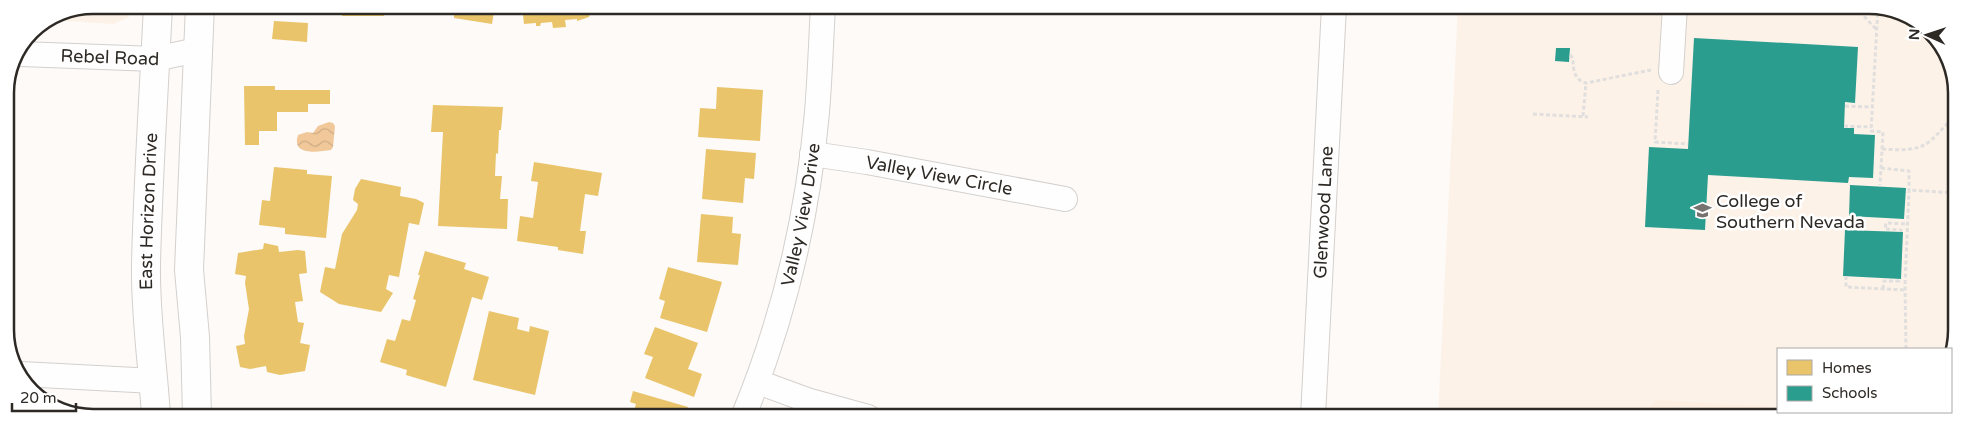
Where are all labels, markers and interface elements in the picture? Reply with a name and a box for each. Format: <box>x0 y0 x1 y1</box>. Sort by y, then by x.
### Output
north arrow <box>1902 10 1952 60</box>
text: N <box>1906 28 1923 40</box>
street label: Rebel Road <box>60 44 160 70</box>
street label: East Horizon Drive <box>135 132 162 290</box>
street label: Valley View Drive <box>776 142 825 289</box>
street label: Glenwood Lane <box>1309 145 1338 279</box>
street label: Valley View Circle <box>864 151 1014 200</box>
place label: College of Southern Nevada <box>1716 190 1865 233</box>
school or university icon: College of Southern Nevada <box>1692 201 1712 221</box>
legend <box>1777 348 1952 413</box>
text: Homes <box>1822 359 1872 377</box>
scale bar <box>12 380 76 412</box>
text: Schools <box>1822 384 1878 402</box>
text: 20 m <box>20 389 57 407</box>

